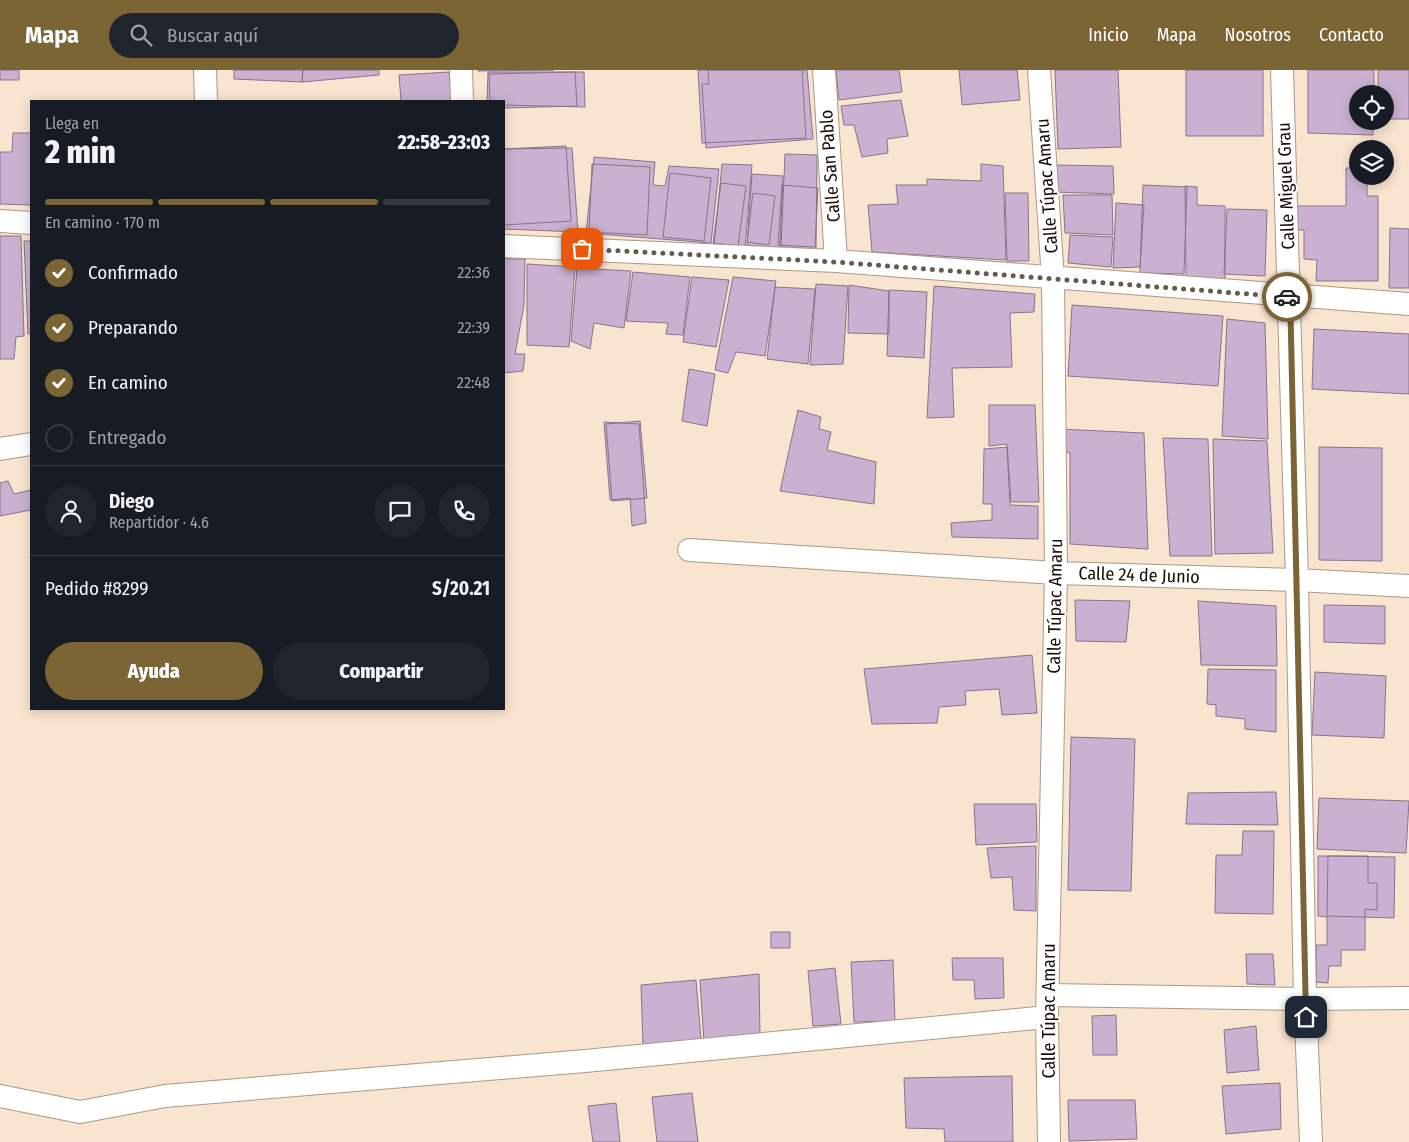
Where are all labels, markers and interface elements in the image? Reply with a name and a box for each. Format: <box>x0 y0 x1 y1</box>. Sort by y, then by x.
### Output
search box <box>109 13 459 58</box>
text: Mapa <box>25 21 79 49</box>
icon: search <box>127 21 155 49</box>
text: Buscar aquí <box>167 24 258 47</box>
text: Inicio <box>1088 24 1129 46</box>
text: Mapa <box>1157 24 1197 46</box>
text: Nosotros <box>1225 24 1291 46</box>
text: Contacto <box>1319 24 1384 46</box>
map controls <box>1349 85 1394 185</box>
button: locate <box>1349 85 1394 130</box>
street label: Calle San Pablo <box>815 109 845 223</box>
text: Llega en <box>45 114 99 133</box>
street label: Calle Túpac Amaru <box>1031 118 1063 254</box>
street label: Calle Miguel Grau <box>1273 122 1299 250</box>
text: 22:58–23:03 <box>398 131 490 154</box>
text: 2 min <box>45 133 116 171</box>
button: layers <box>1349 140 1394 185</box>
text: En camino · 170 m <box>45 213 160 232</box>
pin <box>561 228 603 270</box>
icon: bag <box>568 235 596 263</box>
icon: check <box>45 259 73 287</box>
text: Confirmado <box>88 261 178 284</box>
text: 22:36 <box>457 263 490 282</box>
courier <box>1262 272 1312 322</box>
icon: car <box>1273 283 1301 311</box>
icon: check <box>45 314 73 342</box>
text: Preparando <box>88 316 178 339</box>
text: 22:39 <box>458 318 490 337</box>
icon: check <box>45 369 73 397</box>
text: En camino <box>88 371 168 394</box>
text: 22:48 <box>457 373 490 392</box>
text: Entregado <box>88 426 167 449</box>
button: person <box>45 485 97 537</box>
button: chat <box>374 485 426 537</box>
button: phone <box>438 485 490 537</box>
text: Diego <box>109 490 154 513</box>
text: Repartidor · 4.6 <box>109 513 209 532</box>
street label: Calle Túpac Amaru <box>1043 538 1067 674</box>
street label: Calle 24 de Junio <box>1078 562 1200 588</box>
text: Pedido #8299 <box>45 577 148 600</box>
text: S/20.21 <box>432 577 490 600</box>
button: Ayuda <box>45 642 263 700</box>
button: Compartir <box>273 642 490 700</box>
street label: Calle Túpac Amaru <box>1038 943 1060 1079</box>
pin <box>1285 996 1327 1038</box>
icon: home <box>1292 1003 1320 1031</box>

